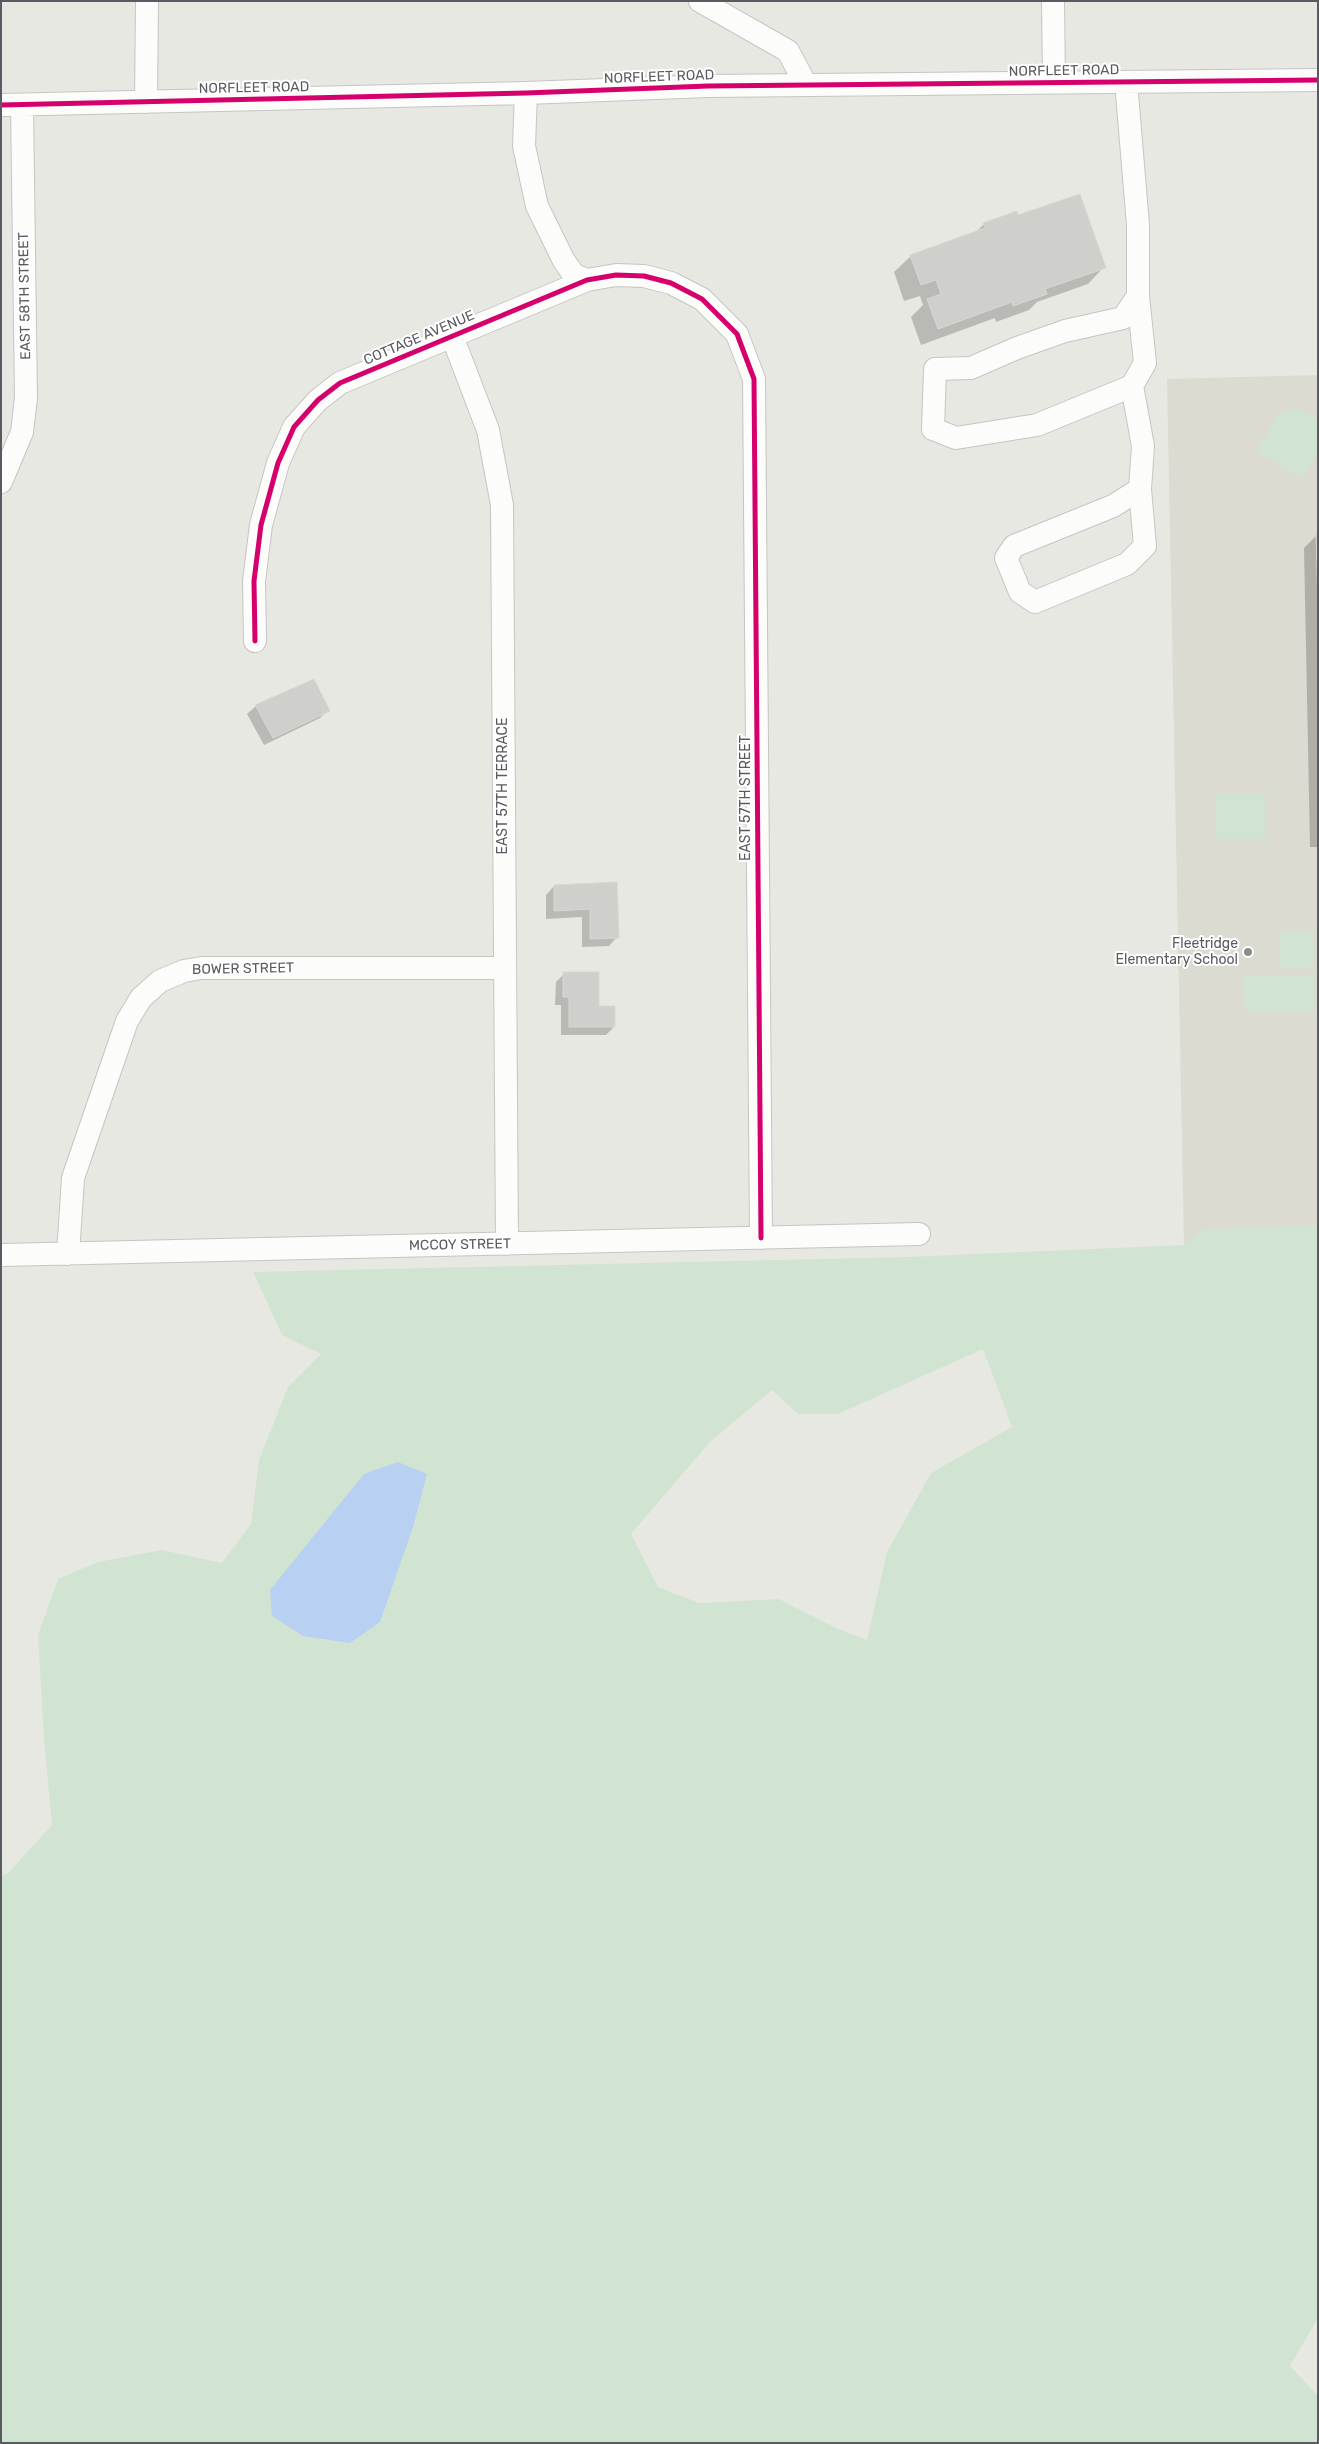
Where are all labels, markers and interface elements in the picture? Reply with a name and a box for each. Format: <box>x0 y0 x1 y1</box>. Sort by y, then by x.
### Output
street label: NORFLEET ROAD <box>1009 62 1119 80</box>
street label: NORFLEET ROAD <box>604 67 714 87</box>
street label: NORFLEET ROAD <box>199 79 309 97</box>
street label: EAST 58TH STREET <box>15 232 35 360</box>
street label: COTTAGE AVENUE <box>361 307 477 369</box>
street label: EAST 57TH TERRACE <box>495 718 511 854</box>
street label: EAST 57TH STREET <box>738 735 754 861</box>
place label: Fleetridge Elementary School <box>1115 936 1238 969</box>
marker: Fleetridge Elementary School <box>1242 946 1254 958</box>
street label: BOWER STREET <box>192 960 294 978</box>
street label: MCCOY STREET <box>409 1236 511 1254</box>

